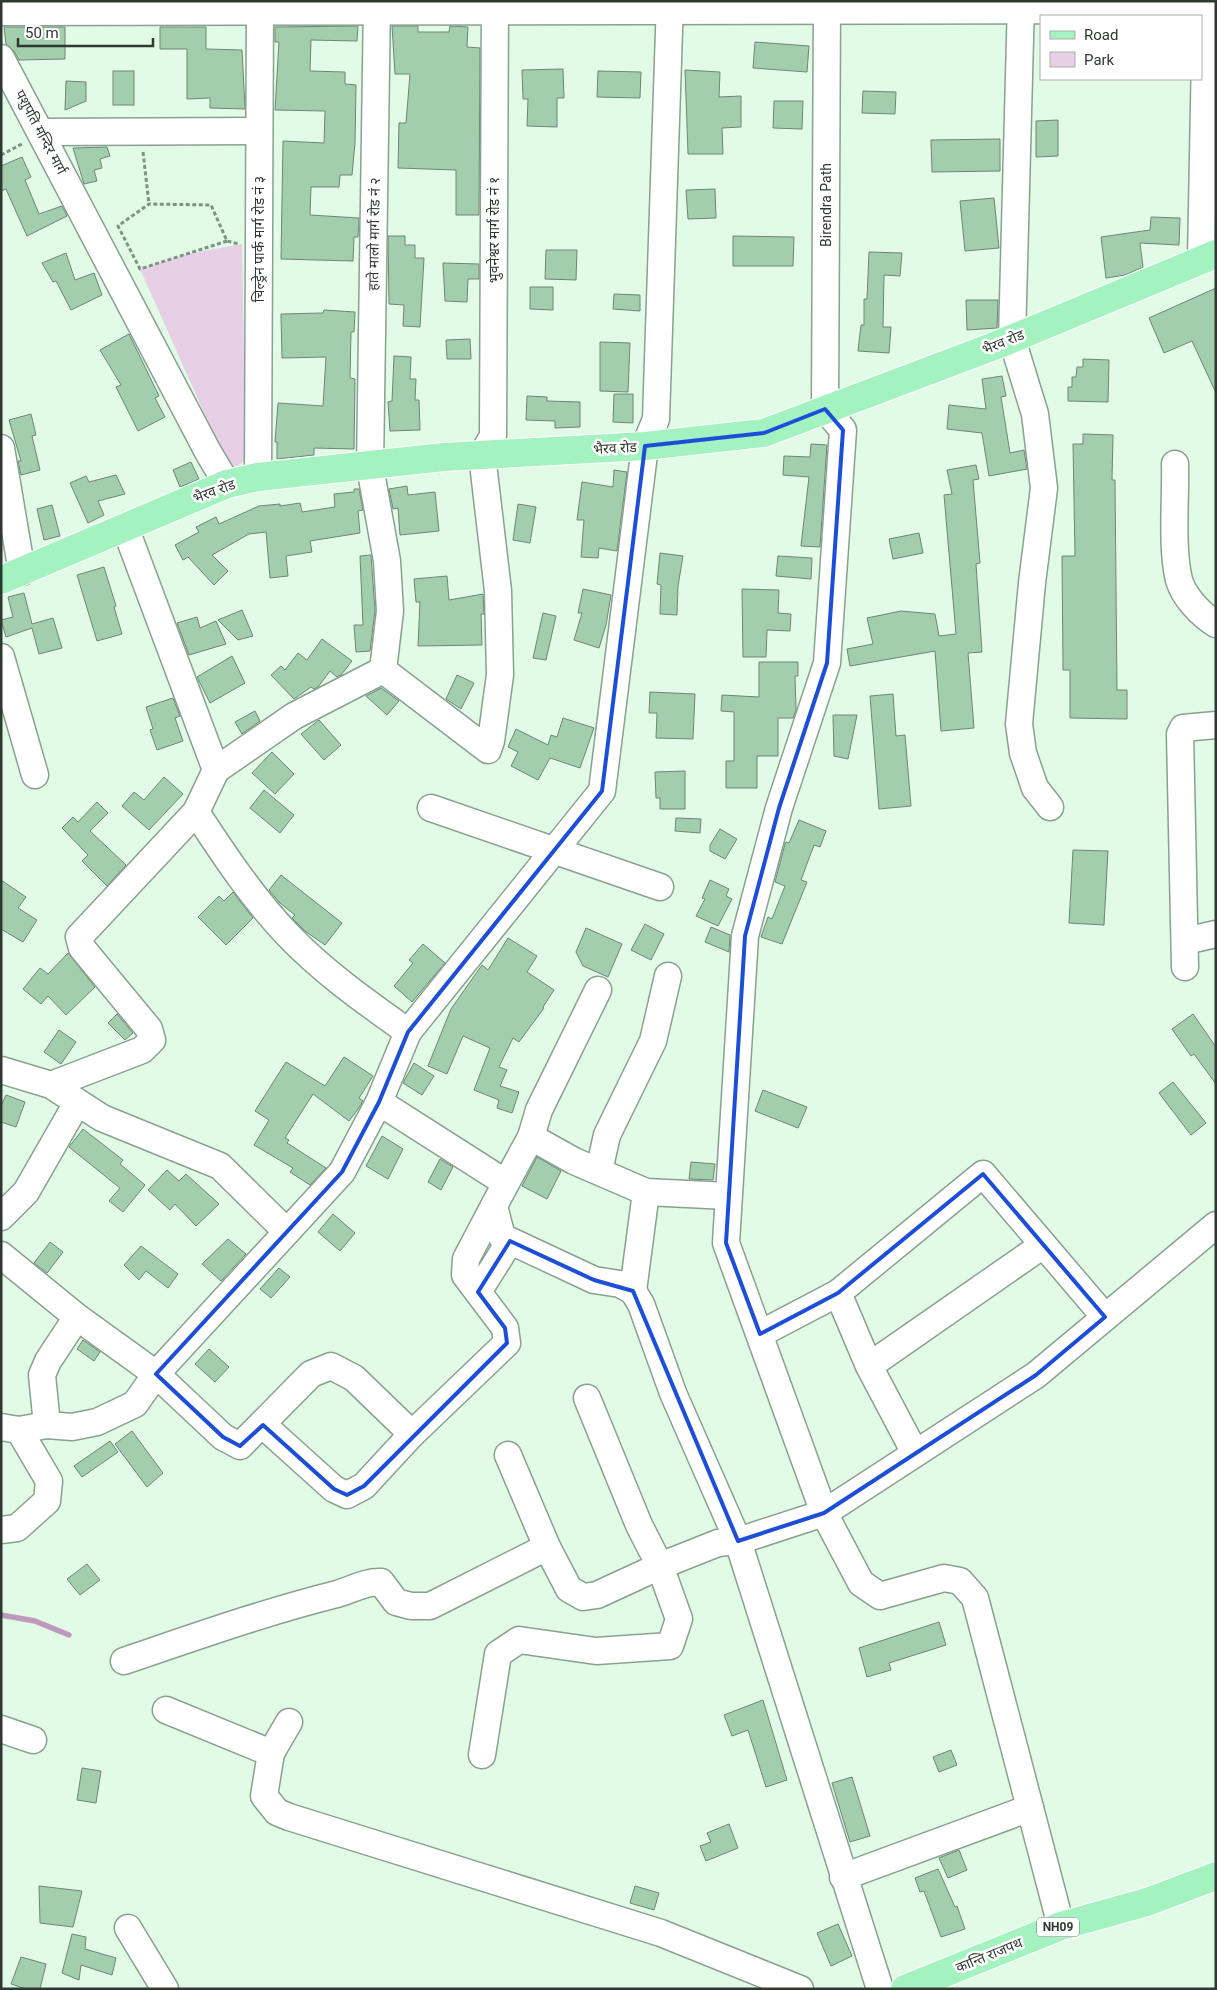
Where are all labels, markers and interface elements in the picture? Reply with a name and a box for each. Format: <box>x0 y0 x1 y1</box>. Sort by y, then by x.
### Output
scale bar <box>18 15 152 47</box>
legend <box>1040 15 1202 80</box>
text: 50 m <box>25 24 59 42</box>
text: Road <box>1084 26 1118 44</box>
text: Park <box>1084 51 1115 69</box>
street label: पशुपति मन्दिर मार्ग <box>10 87 70 179</box>
street label: Birendra Path <box>818 163 834 247</box>
street label: चिल्ड्रेन पार्क मार्ग रोड नं ३ <box>250 176 268 302</box>
street label: हाते मालो मार्ग रोड नं २ <box>364 177 383 291</box>
street label: भुवनेश्वर मार्ग रोड नं १ <box>485 177 504 283</box>
street label: भैरव रोड <box>980 326 1027 358</box>
street label: भैरव रोड <box>593 439 638 457</box>
street label: भैरव रोड <box>191 476 238 506</box>
road number: NH09 <box>1037 1918 1079 1936</box>
street label: कान्ति राजपथ <box>953 1934 1026 1976</box>

